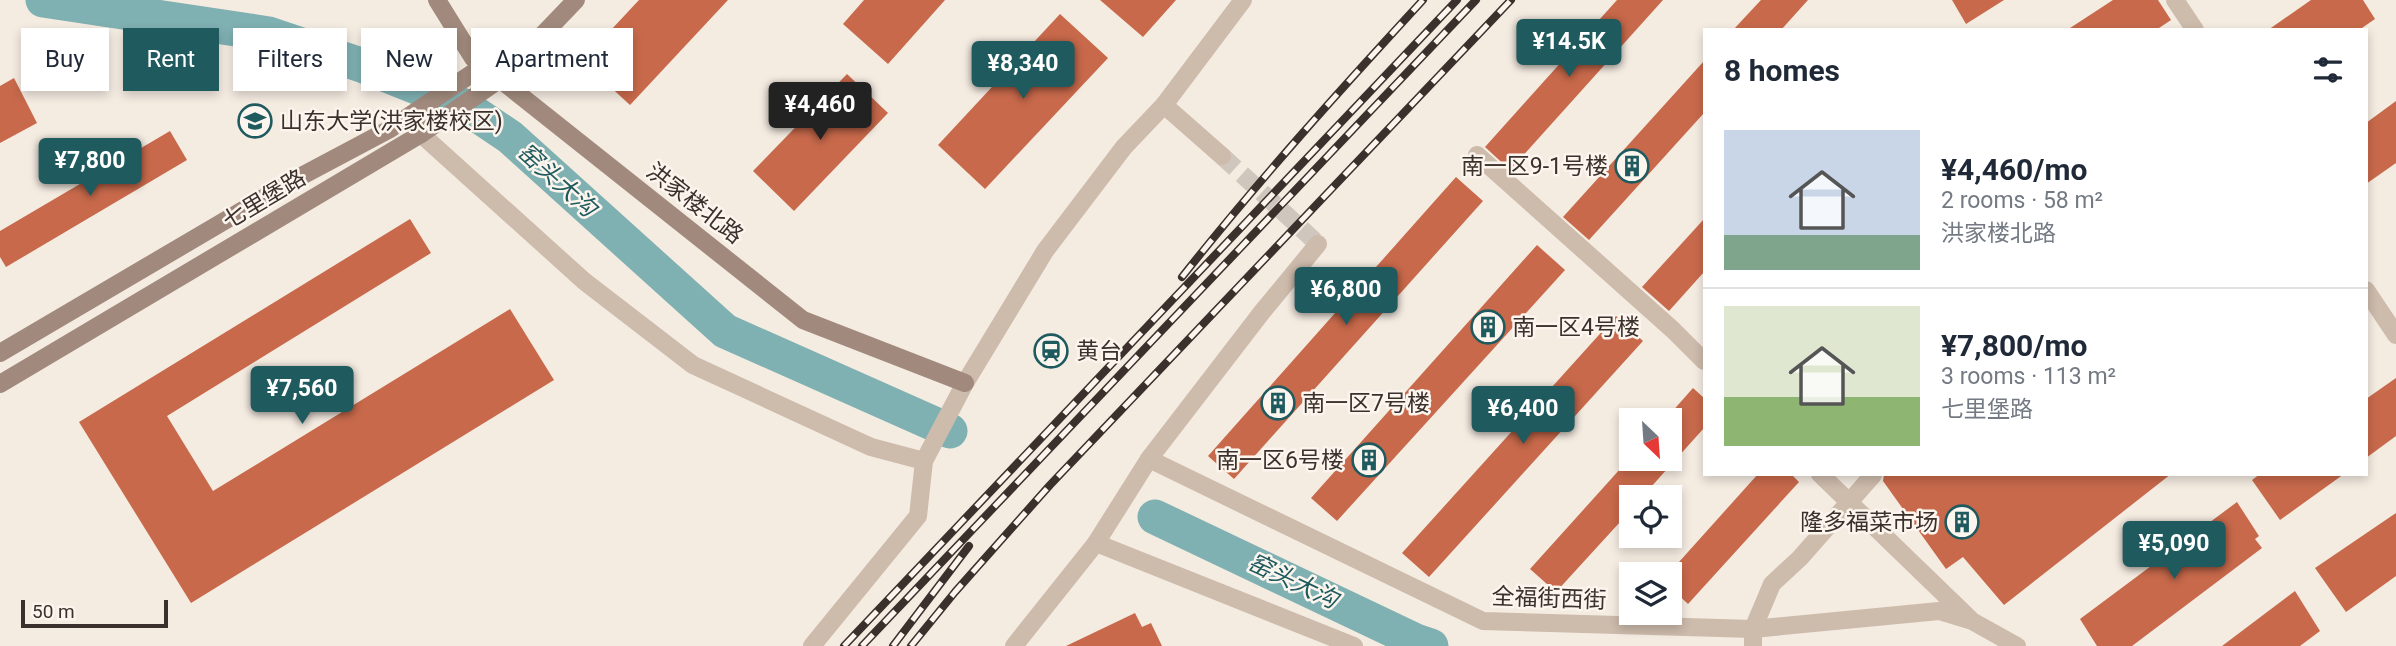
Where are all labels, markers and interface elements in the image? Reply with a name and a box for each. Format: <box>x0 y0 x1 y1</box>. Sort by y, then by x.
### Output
pin: ¥14.5K <box>1512 20 1626 79</box>
chip: Buy <box>21 28 109 91</box>
chip: Rent <box>123 28 219 91</box>
chip: Filters <box>233 28 347 91</box>
chip: New <box>361 28 457 91</box>
chip: Apartment <box>471 28 633 91</box>
text: ¥14.5K <box>1532 28 1606 55</box>
pin: ¥8,340 <box>966 42 1080 101</box>
text: ¥8,340 <box>988 50 1058 77</box>
icon: filters <box>2309 51 2347 89</box>
text: 8 homes <box>1724 53 1840 88</box>
pin: ¥4,460 <box>763 82 877 142</box>
text: ¥4,460 <box>785 91 855 118</box>
school or university icon: 山东大学(洪家楼校区) <box>236 102 274 140</box>
place label: 山东大学(洪家楼校区) <box>280 108 503 135</box>
water label: 窑头大沟 <box>512 137 604 225</box>
pin: ¥7,800 <box>33 138 147 198</box>
text: ¥7,800 <box>55 147 125 174</box>
building icon: 南一区9-1号楼 <box>1613 147 1651 185</box>
text: ¥4,460/mo <box>1941 152 2087 187</box>
place label: 南一区9-1号楼 <box>1461 153 1608 180</box>
street label: 洪家楼北路 <box>641 157 748 249</box>
icon: home <box>1780 158 1864 242</box>
street label: 七里堡路 <box>218 164 311 235</box>
text: 2 rooms · 58 m² <box>1941 187 2103 214</box>
text: 洪家楼北路 <box>1941 220 2056 247</box>
pin: ¥6,800 <box>1289 268 1403 327</box>
text: ¥6,800 <box>1311 276 1381 303</box>
building icon: 南一区4号楼 <box>1469 308 1507 346</box>
place label: 南一区4号楼 <box>1512 314 1640 341</box>
text: ¥7,800/mo <box>1941 328 2087 363</box>
station icon: 黄台 <box>1032 332 1070 370</box>
icon: home <box>1780 334 1864 418</box>
place label: 黄台 <box>1076 338 1122 365</box>
text: 3 rooms · 113 m² <box>1941 363 2116 390</box>
pin: ¥7,560 <box>245 366 359 426</box>
text: ¥7,560 <box>267 375 337 402</box>
building icon: 南一区7号楼 <box>1259 384 1297 422</box>
pin: ¥6,400 <box>1466 386 1580 446</box>
place label: 南一区7号楼 <box>1302 390 1430 417</box>
text: ¥6,400 <box>1488 395 1558 422</box>
text: 七里堡路 <box>1941 396 2033 423</box>
north arrow <box>1619 408 1682 471</box>
map controls <box>1619 408 1682 625</box>
building icon: 南一区6号楼 <box>1350 441 1388 479</box>
place label: 南一区6号楼 <box>1216 447 1344 474</box>
button: locate <box>1619 485 1682 548</box>
building icon: 隆多福菜市场 <box>1943 503 1981 541</box>
place label: 隆多福菜市场 <box>1800 509 1938 536</box>
pin: ¥5,090 <box>2117 522 2231 581</box>
text: ¥5,090 <box>2139 530 2209 557</box>
water label: 窑头大沟 <box>1244 548 1345 615</box>
button: layers <box>1619 562 1682 625</box>
street label: 全福街西街 <box>1491 583 1607 614</box>
scale bar <box>21 597 168 629</box>
text: 50 m <box>32 600 75 623</box>

